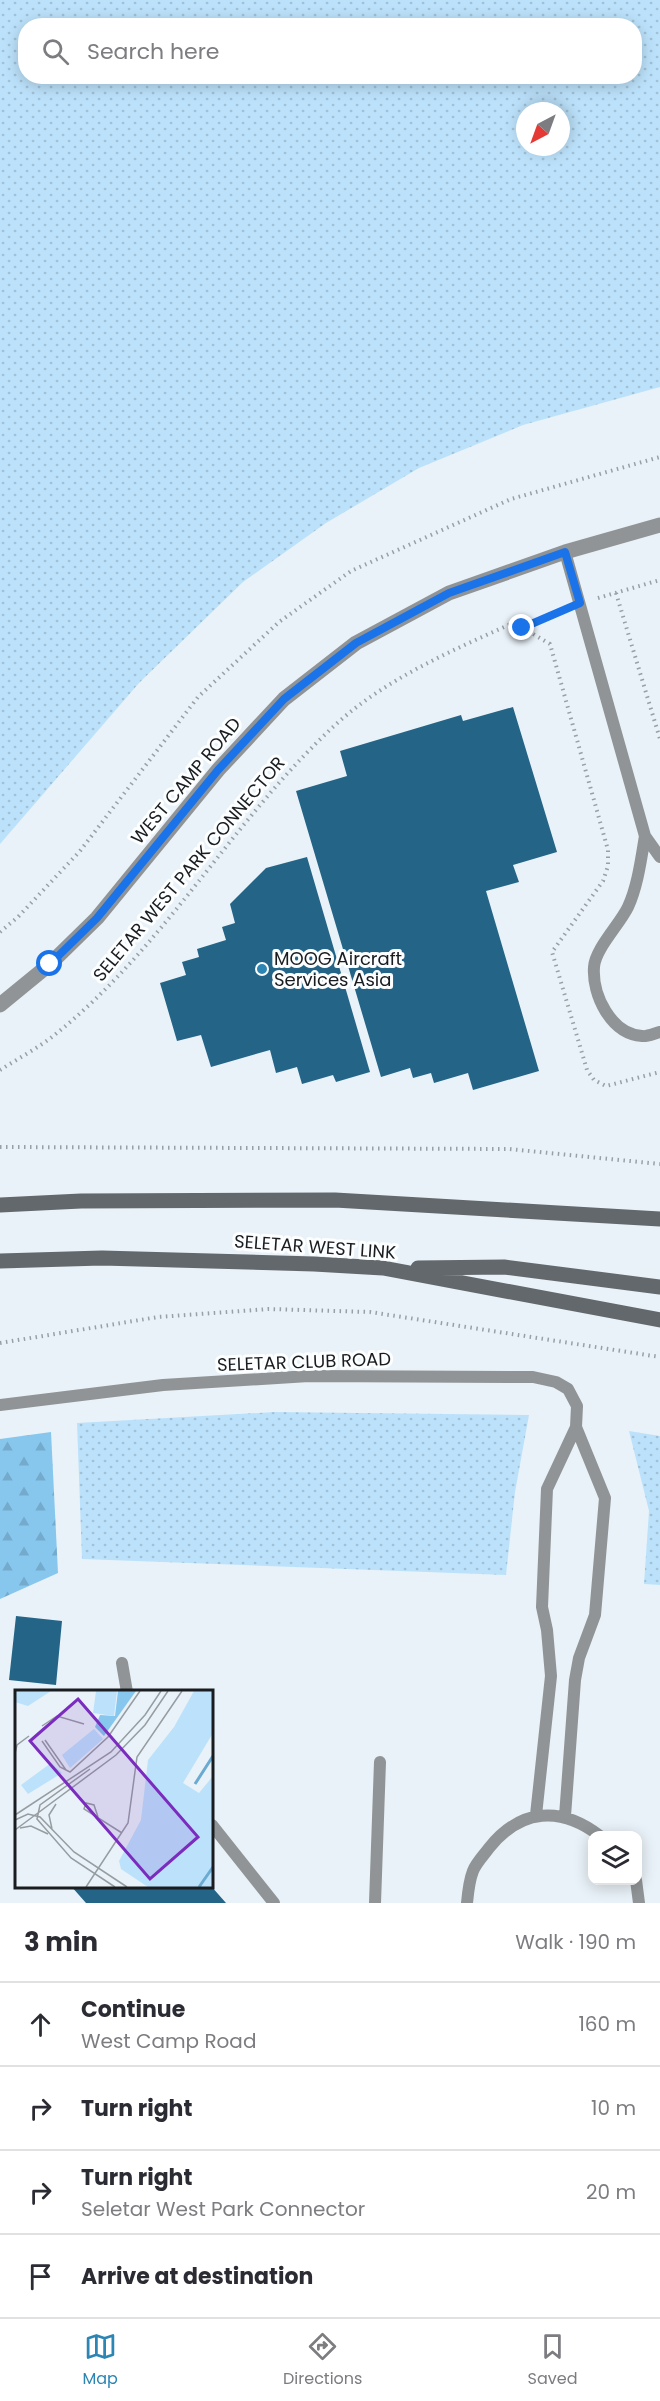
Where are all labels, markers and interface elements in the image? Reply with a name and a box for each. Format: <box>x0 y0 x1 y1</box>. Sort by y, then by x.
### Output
search box <box>18 18 642 84</box>
icon: search <box>39 35 72 68</box>
text: Search here <box>87 36 220 67</box>
north arrow <box>516 102 570 156</box>
route end <box>508 614 534 640</box>
street label: WEST CAMP ROAD <box>125 712 246 849</box>
street label: SELETAR WEST PARK CONNECTOR <box>87 751 290 987</box>
place label: MOOG Aircraft Services Asia <box>274 946 402 992</box>
route start <box>36 950 62 976</box>
marker: MOOG Aircraft Services Asia <box>255 962 269 976</box>
street label: SELETAR WEST LINK <box>233 1228 397 1265</box>
street label: SELETAR CLUB ROAD <box>217 1346 391 1377</box>
inset map <box>15 1690 213 1888</box>
map controls <box>588 1831 642 1885</box>
button: layers <box>588 1831 642 1885</box>
text: 3 min <box>24 1924 98 1960</box>
text: Walk · 190 m <box>515 1928 636 1956</box>
text: Continue <box>81 1994 185 2025</box>
icon: ahead <box>24 2008 57 2041</box>
text: 160 m <box>578 2010 636 2038</box>
text: West Camp Road <box>81 2027 256 2055</box>
icon: right <box>24 2092 57 2125</box>
text: Turn right <box>81 2093 192 2124</box>
text: 10 m <box>591 2094 636 2122</box>
text: Turn right <box>81 2162 192 2193</box>
icon: right <box>24 2176 57 2209</box>
text: 20 m <box>586 2178 636 2206</box>
text: Seletar West Park Connector <box>81 2195 365 2223</box>
icon: arrive <box>24 2260 57 2293</box>
text: Arrive at destination <box>81 2261 313 2292</box>
tab: Map <box>83 2330 118 2391</box>
tab: Directions <box>283 2330 362 2391</box>
tab: Saved <box>528 2330 577 2391</box>

